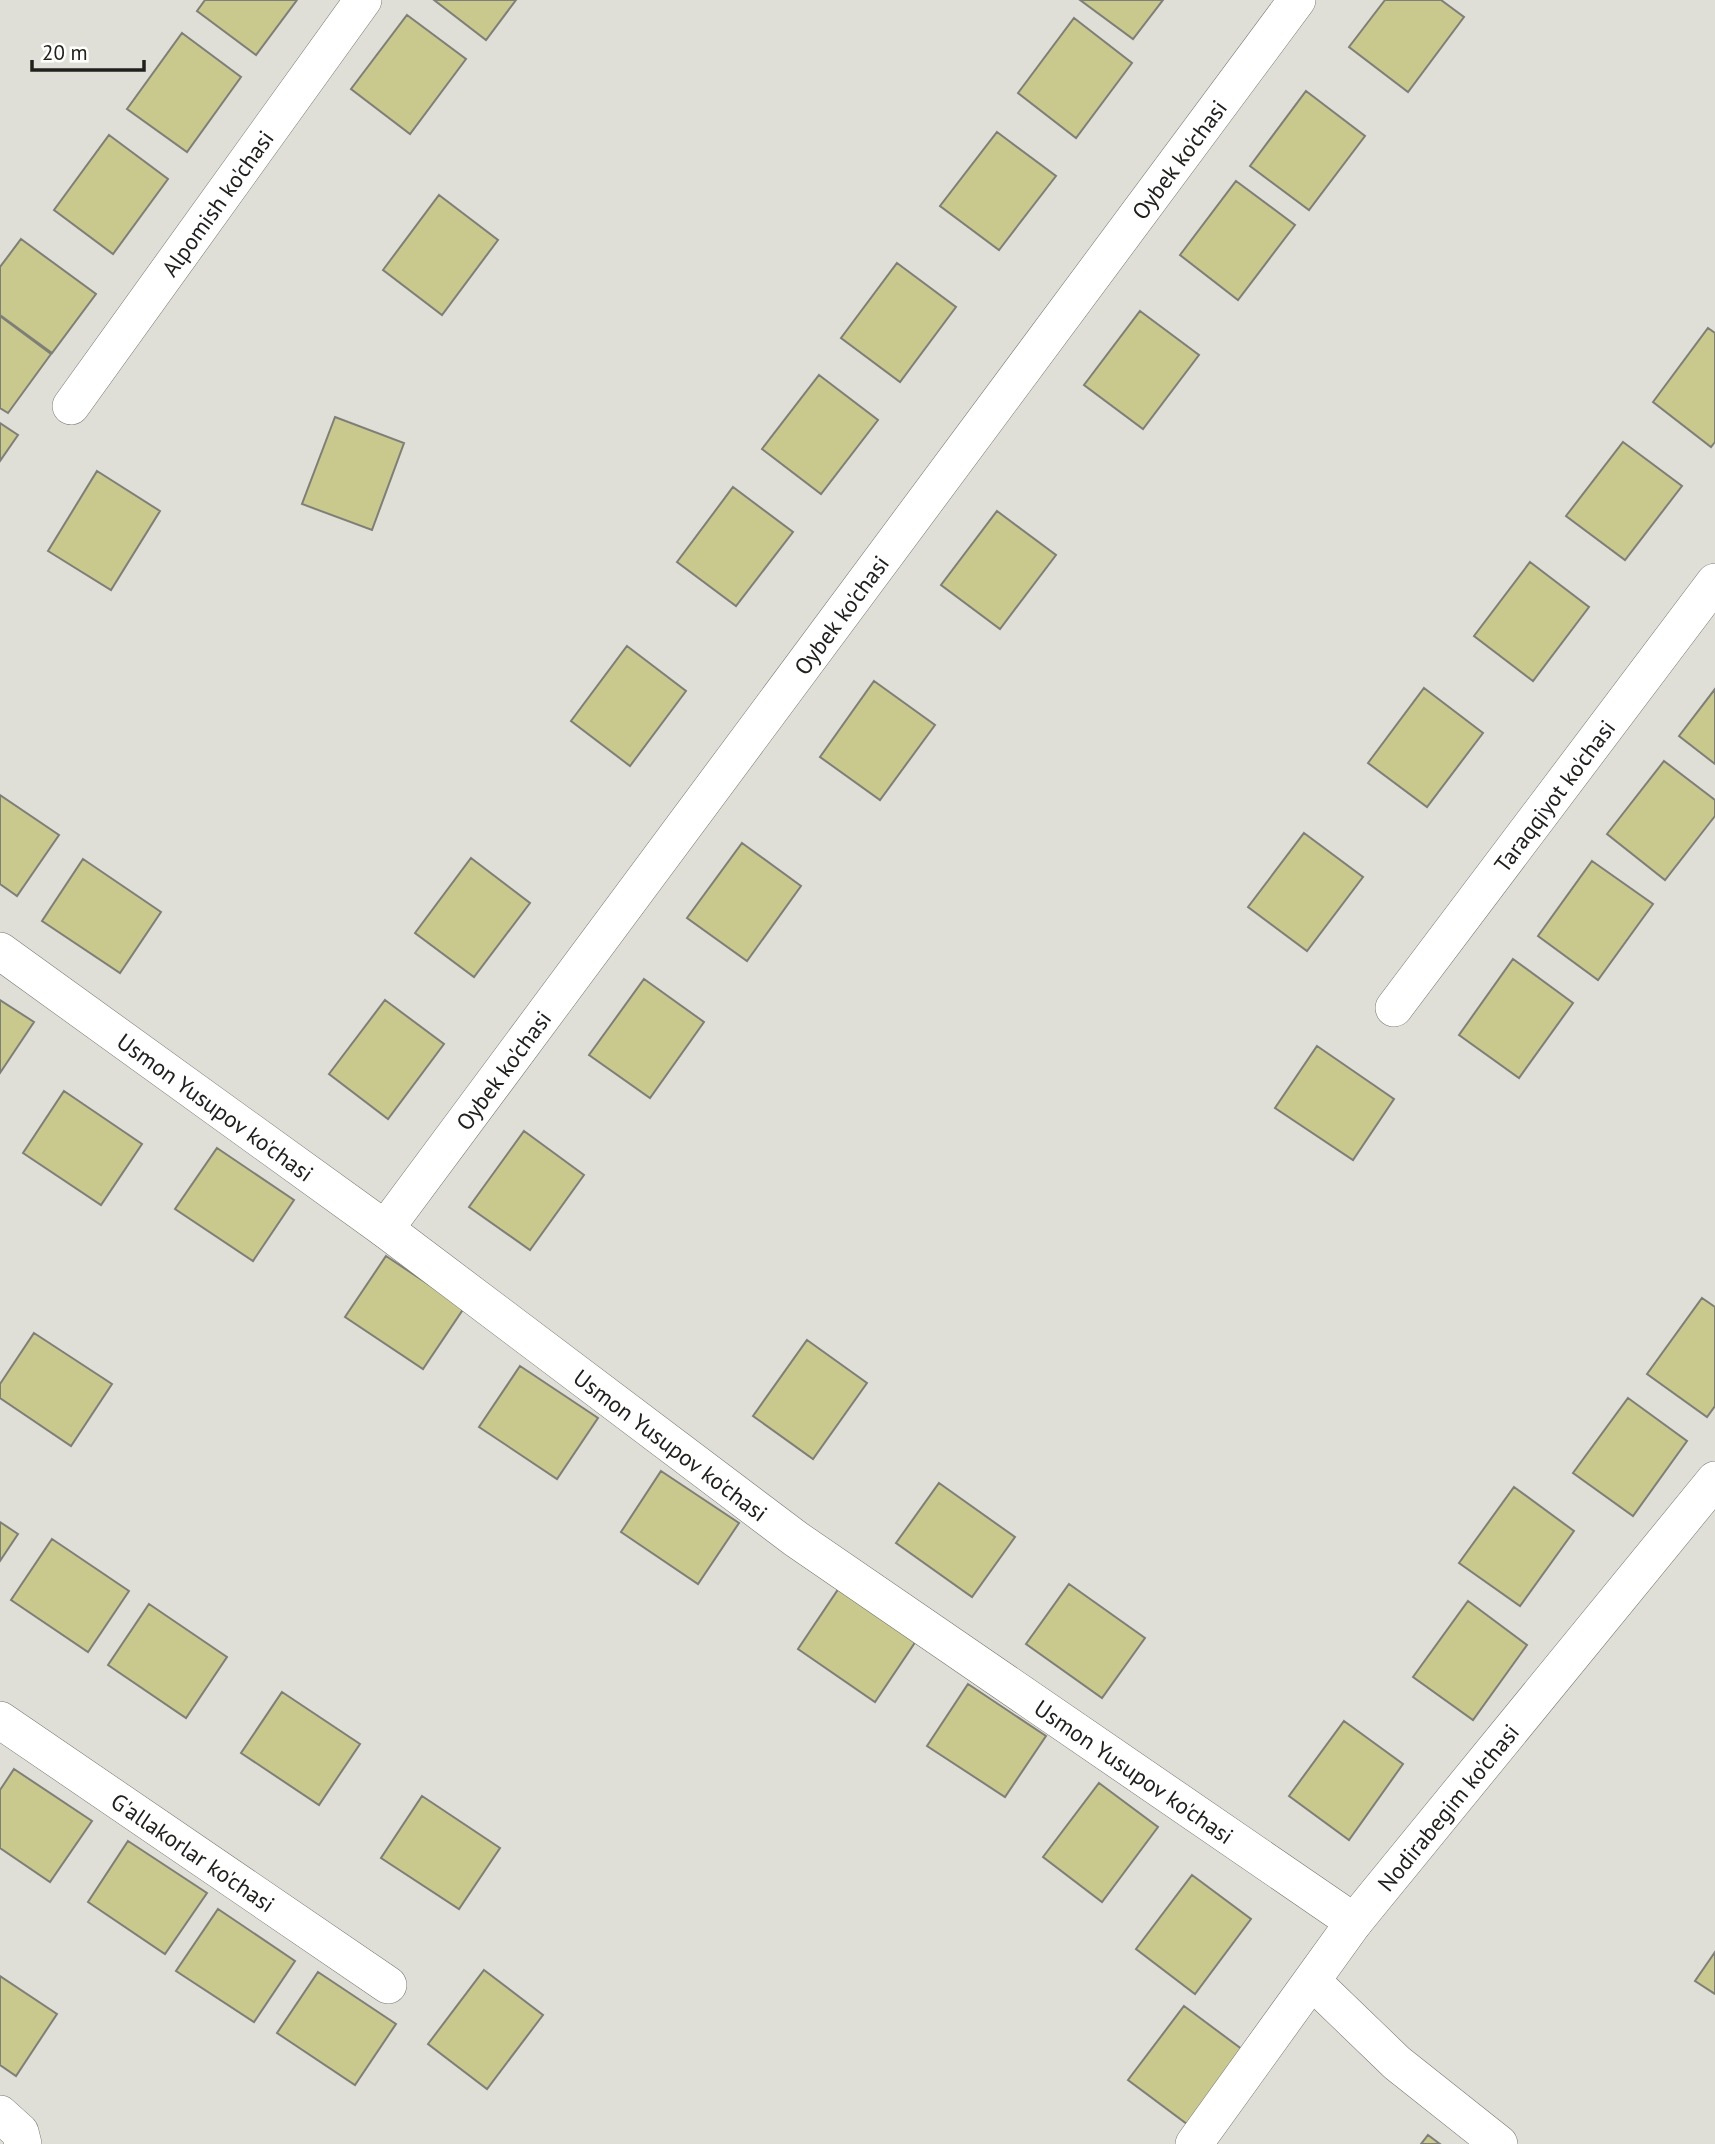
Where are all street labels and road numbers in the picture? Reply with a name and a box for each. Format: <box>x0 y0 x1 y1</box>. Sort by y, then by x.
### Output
street label: Oybek ko'chasi <box>1125 94 1233 225</box>
street label: Alpomish ko'chasi <box>155 124 279 282</box>
street label: Oybek ko'chasi <box>787 549 895 680</box>
street label: Taraqqiyot ko'chasi <box>1487 714 1621 878</box>
street label: Oybek ko'chasi <box>449 1005 557 1135</box>
street label: Usmon Yusupov ko'chasi <box>112 1026 319 1187</box>
street label: Usmon Yusupov ko'chasi <box>568 1362 774 1527</box>
street label: Usmon Yusupov ko'chasi <box>1029 1693 1239 1850</box>
street label: Nodirabegim ko'chasi <box>1371 1718 1525 1897</box>
street label: G'allakorlar ko'chasi <box>106 1786 281 1918</box>

